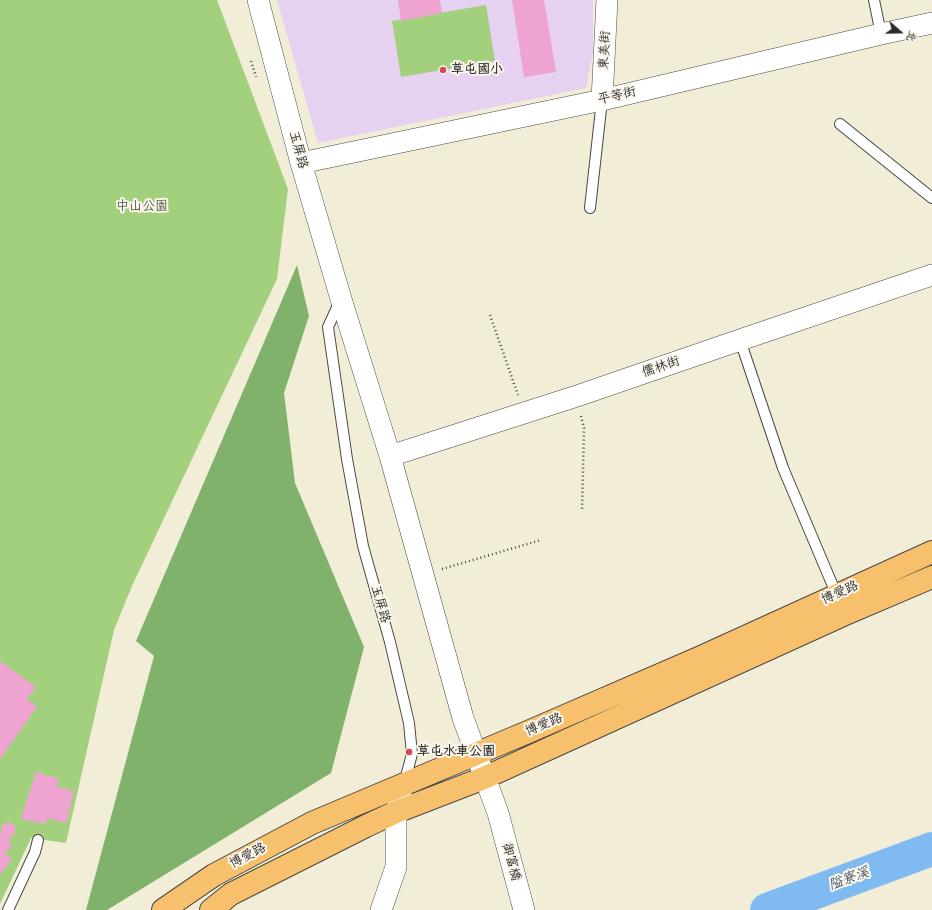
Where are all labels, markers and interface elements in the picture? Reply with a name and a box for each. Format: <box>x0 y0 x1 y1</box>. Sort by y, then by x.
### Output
north arrow <box>880 12 920 52</box>
text: 北 <box>904 29 920 44</box>
street label: 東美街 <box>596 30 614 70</box>
place label: 草屯國小 <box>451 62 503 78</box>
marker: 草屯國小 <box>438 65 448 75</box>
street label: 平等街 <box>596 84 638 108</box>
street label: 玉屏路 <box>285 129 311 171</box>
park label: 中山公園 <box>116 199 168 215</box>
street label: 儒林街 <box>640 353 682 381</box>
street label: 博愛路 <box>819 578 861 608</box>
street label: 玉屏路 <box>367 583 393 625</box>
street label: 博愛路 <box>523 710 565 740</box>
place label: 草屯水車公園 <box>417 744 495 760</box>
marker: 草屯水車公園 <box>404 747 414 757</box>
street label: 博愛路 <box>227 840 269 872</box>
street label: 御富橋 <box>498 841 524 883</box>
water label: 隘寮溪 <box>826 864 872 894</box>

